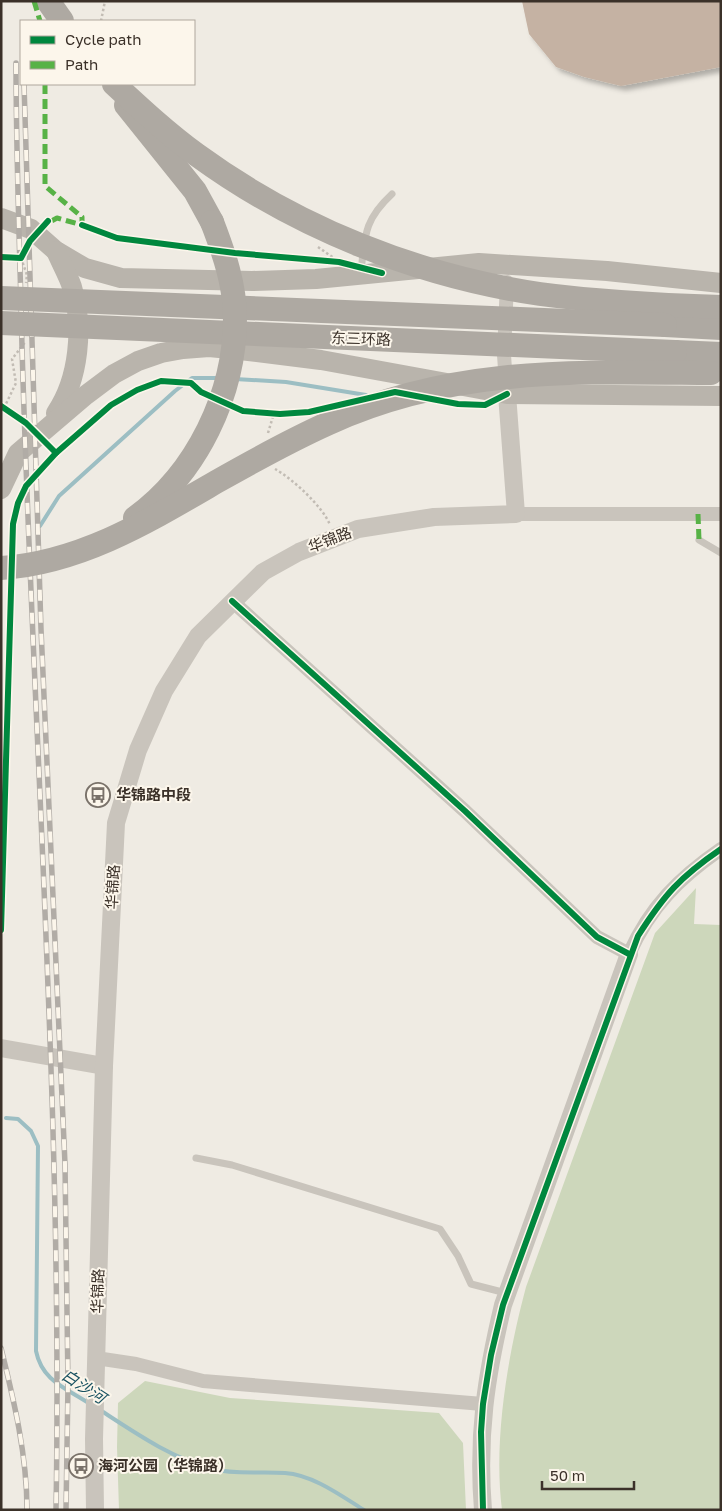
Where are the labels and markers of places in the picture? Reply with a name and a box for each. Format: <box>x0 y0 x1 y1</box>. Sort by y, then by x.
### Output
bus stop icon: 华锦路中段 <box>85 782 111 808</box>
place label: 华锦路中段 <box>116 785 191 803</box>
bus stop icon: 海河公园（华锦路） <box>68 1453 94 1479</box>
place label: 海河公园（华锦路） <box>98 1456 233 1474</box>

